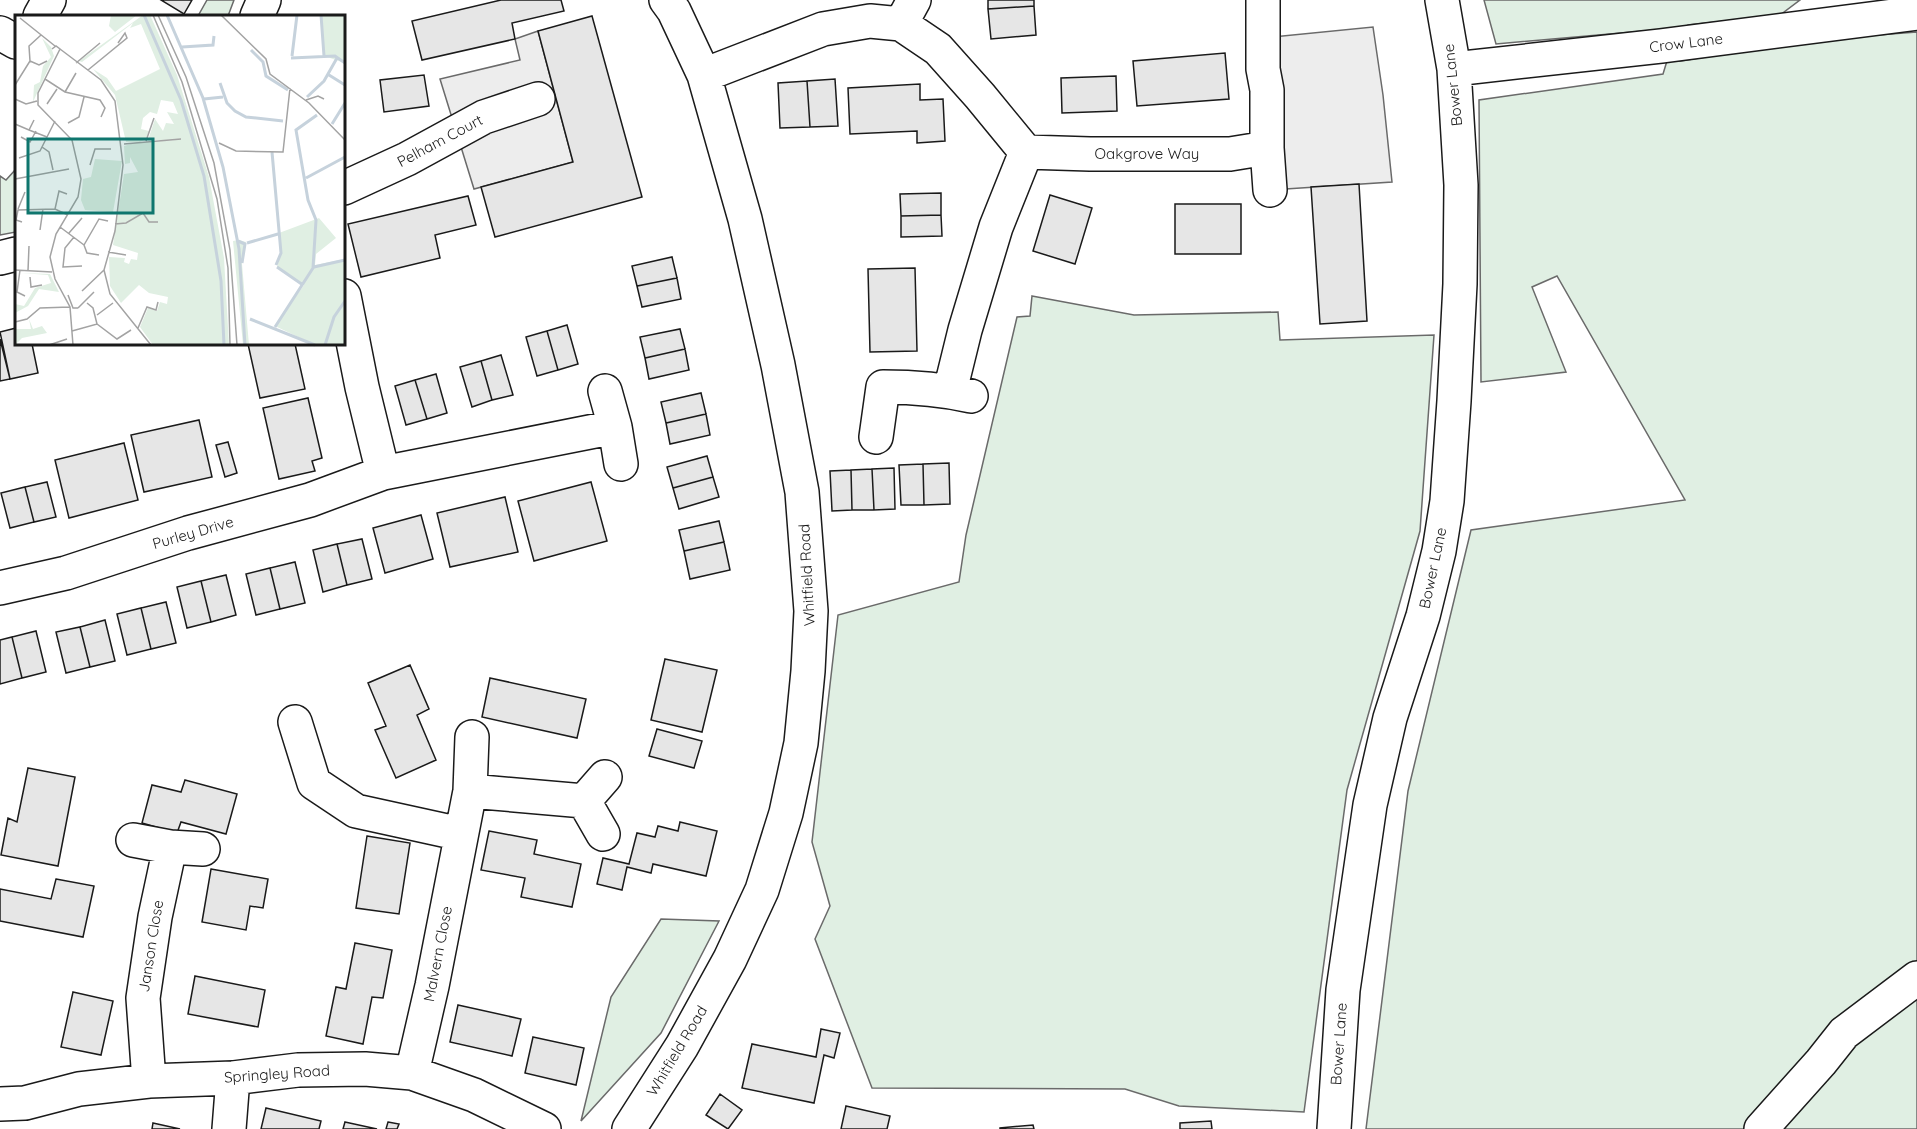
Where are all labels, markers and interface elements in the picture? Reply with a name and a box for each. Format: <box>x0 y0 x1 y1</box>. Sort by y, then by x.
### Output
inset map <box>15 15 345 345</box>
street label: Crow Lane <box>1648 29 1724 56</box>
street label: Bower Lane <box>1439 43 1466 127</box>
street label: Pelham Court <box>394 110 486 171</box>
street label: Oakgrove Way <box>1095 144 1199 163</box>
street label: Purley Drive <box>150 512 236 553</box>
street label: Whitfield Road <box>794 524 819 626</box>
street label: Bower Lane <box>1415 525 1450 610</box>
street label: Janson Close <box>134 899 167 993</box>
street label: Malvern Close <box>419 904 456 1003</box>
street label: Whitfield Road <box>642 1002 711 1099</box>
street label: Bower Lane <box>1326 1002 1351 1086</box>
street label: Springley Road <box>223 1060 331 1087</box>

